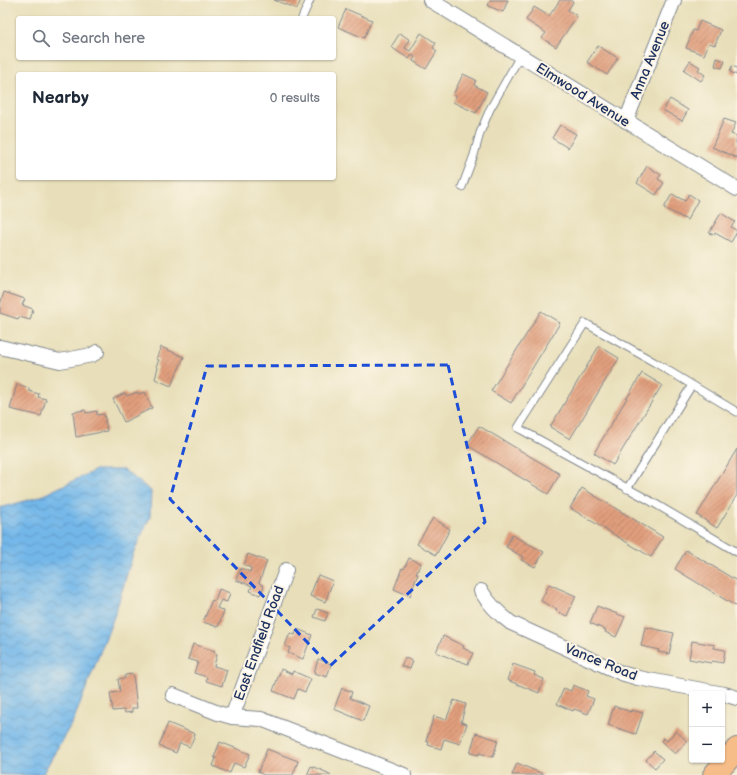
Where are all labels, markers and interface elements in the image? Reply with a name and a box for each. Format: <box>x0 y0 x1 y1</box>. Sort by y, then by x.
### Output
search box <box>16 16 336 60</box>
street label: Anna Avenue <box>627 18 673 102</box>
icon: search <box>30 27 52 49</box>
text: Search here <box>62 29 145 48</box>
street label: Elmwood Avenue <box>533 59 633 131</box>
text: Nearby <box>32 88 89 108</box>
text: 0 results <box>270 90 320 106</box>
street label: East Endfield Road <box>230 583 288 703</box>
street label: Vance Road <box>562 640 640 684</box>
map controls <box>689 691 725 763</box>
button: + <box>689 691 725 727</box>
button: − <box>689 727 725 763</box>

